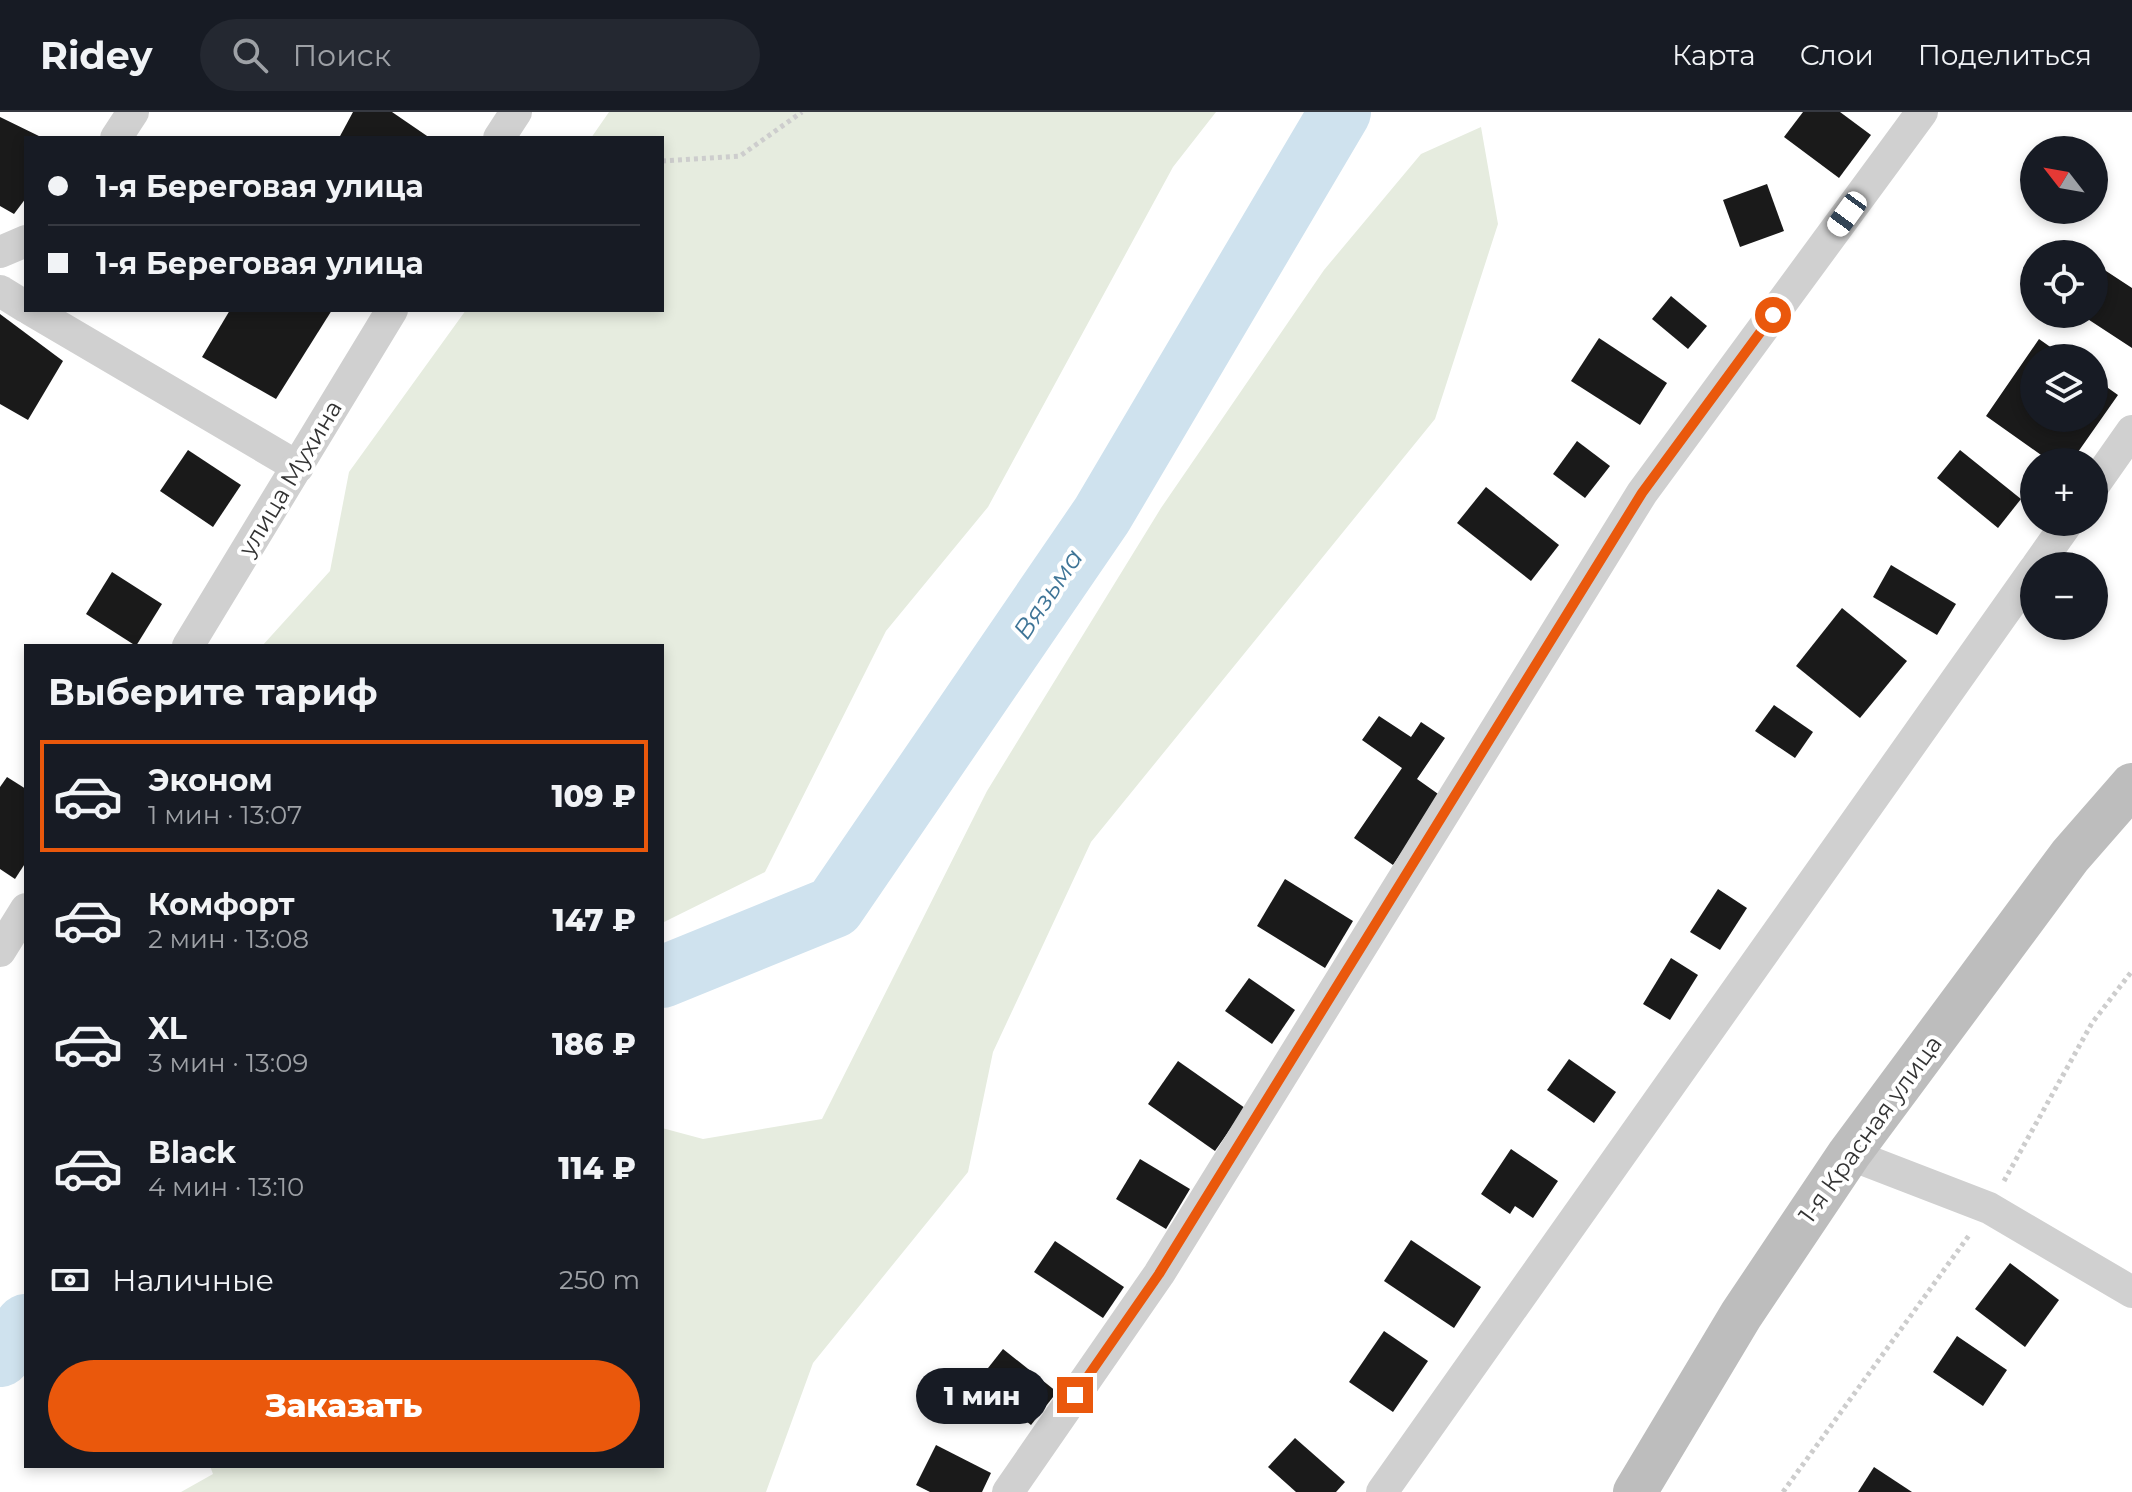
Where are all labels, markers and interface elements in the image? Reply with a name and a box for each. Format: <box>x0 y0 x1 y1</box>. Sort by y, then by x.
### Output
search box <box>200 19 760 91</box>
text: Ridey <box>40 32 152 79</box>
icon: search <box>228 33 272 77</box>
text: Поиск <box>292 37 391 74</box>
text: Карта <box>1672 38 1756 72</box>
text: Слои <box>1800 38 1874 72</box>
text: Поделиться <box>1918 38 2092 72</box>
north arrow <box>2020 136 2108 224</box>
map controls <box>2020 136 2108 640</box>
text: 1-я Береговая улица <box>96 168 424 205</box>
car <box>1823 188 1871 240</box>
button: locate <box>2020 240 2108 328</box>
text: 1-я Береговая улица <box>96 245 424 282</box>
route start <box>1755 297 1791 333</box>
button: layers <box>2020 344 2108 432</box>
street label: улица Мухина <box>232 395 348 562</box>
button: + <box>2020 448 2108 536</box>
water label: Вязьма <box>1006 543 1090 645</box>
button: − <box>2020 552 2108 640</box>
text: Выберите тариф <box>48 670 378 714</box>
icon: car <box>52 760 124 832</box>
text: Эконом <box>148 762 273 799</box>
text: 109 ₽ <box>551 778 636 815</box>
text: 1 мин · 13:07 <box>148 799 302 831</box>
icon: car <box>52 884 124 956</box>
text: Комфорт <box>148 886 295 923</box>
text: 147 ₽ <box>553 902 636 939</box>
text: 2 мин · 13:08 <box>148 923 309 955</box>
icon: car <box>52 1008 124 1080</box>
text: XL <box>148 1010 187 1047</box>
text: 186 ₽ <box>552 1026 636 1063</box>
street label: 1-я Красная улица <box>1792 1030 1948 1228</box>
text: 3 мин · 13:09 <box>148 1047 308 1079</box>
icon: car <box>52 1132 124 1204</box>
text: Black <box>148 1134 236 1171</box>
text: 114 ₽ <box>558 1150 636 1187</box>
text: 4 мин · 13:10 <box>148 1171 304 1203</box>
icon: cash <box>48 1258 92 1302</box>
text: Наличные <box>112 1262 274 1299</box>
text: 250 m <box>559 1264 640 1296</box>
button: Заказать <box>48 1360 640 1452</box>
callout: 1 мин <box>915 1367 1047 1423</box>
route end <box>1057 1377 1093 1413</box>
text: 1 мин <box>944 1380 1020 1412</box>

